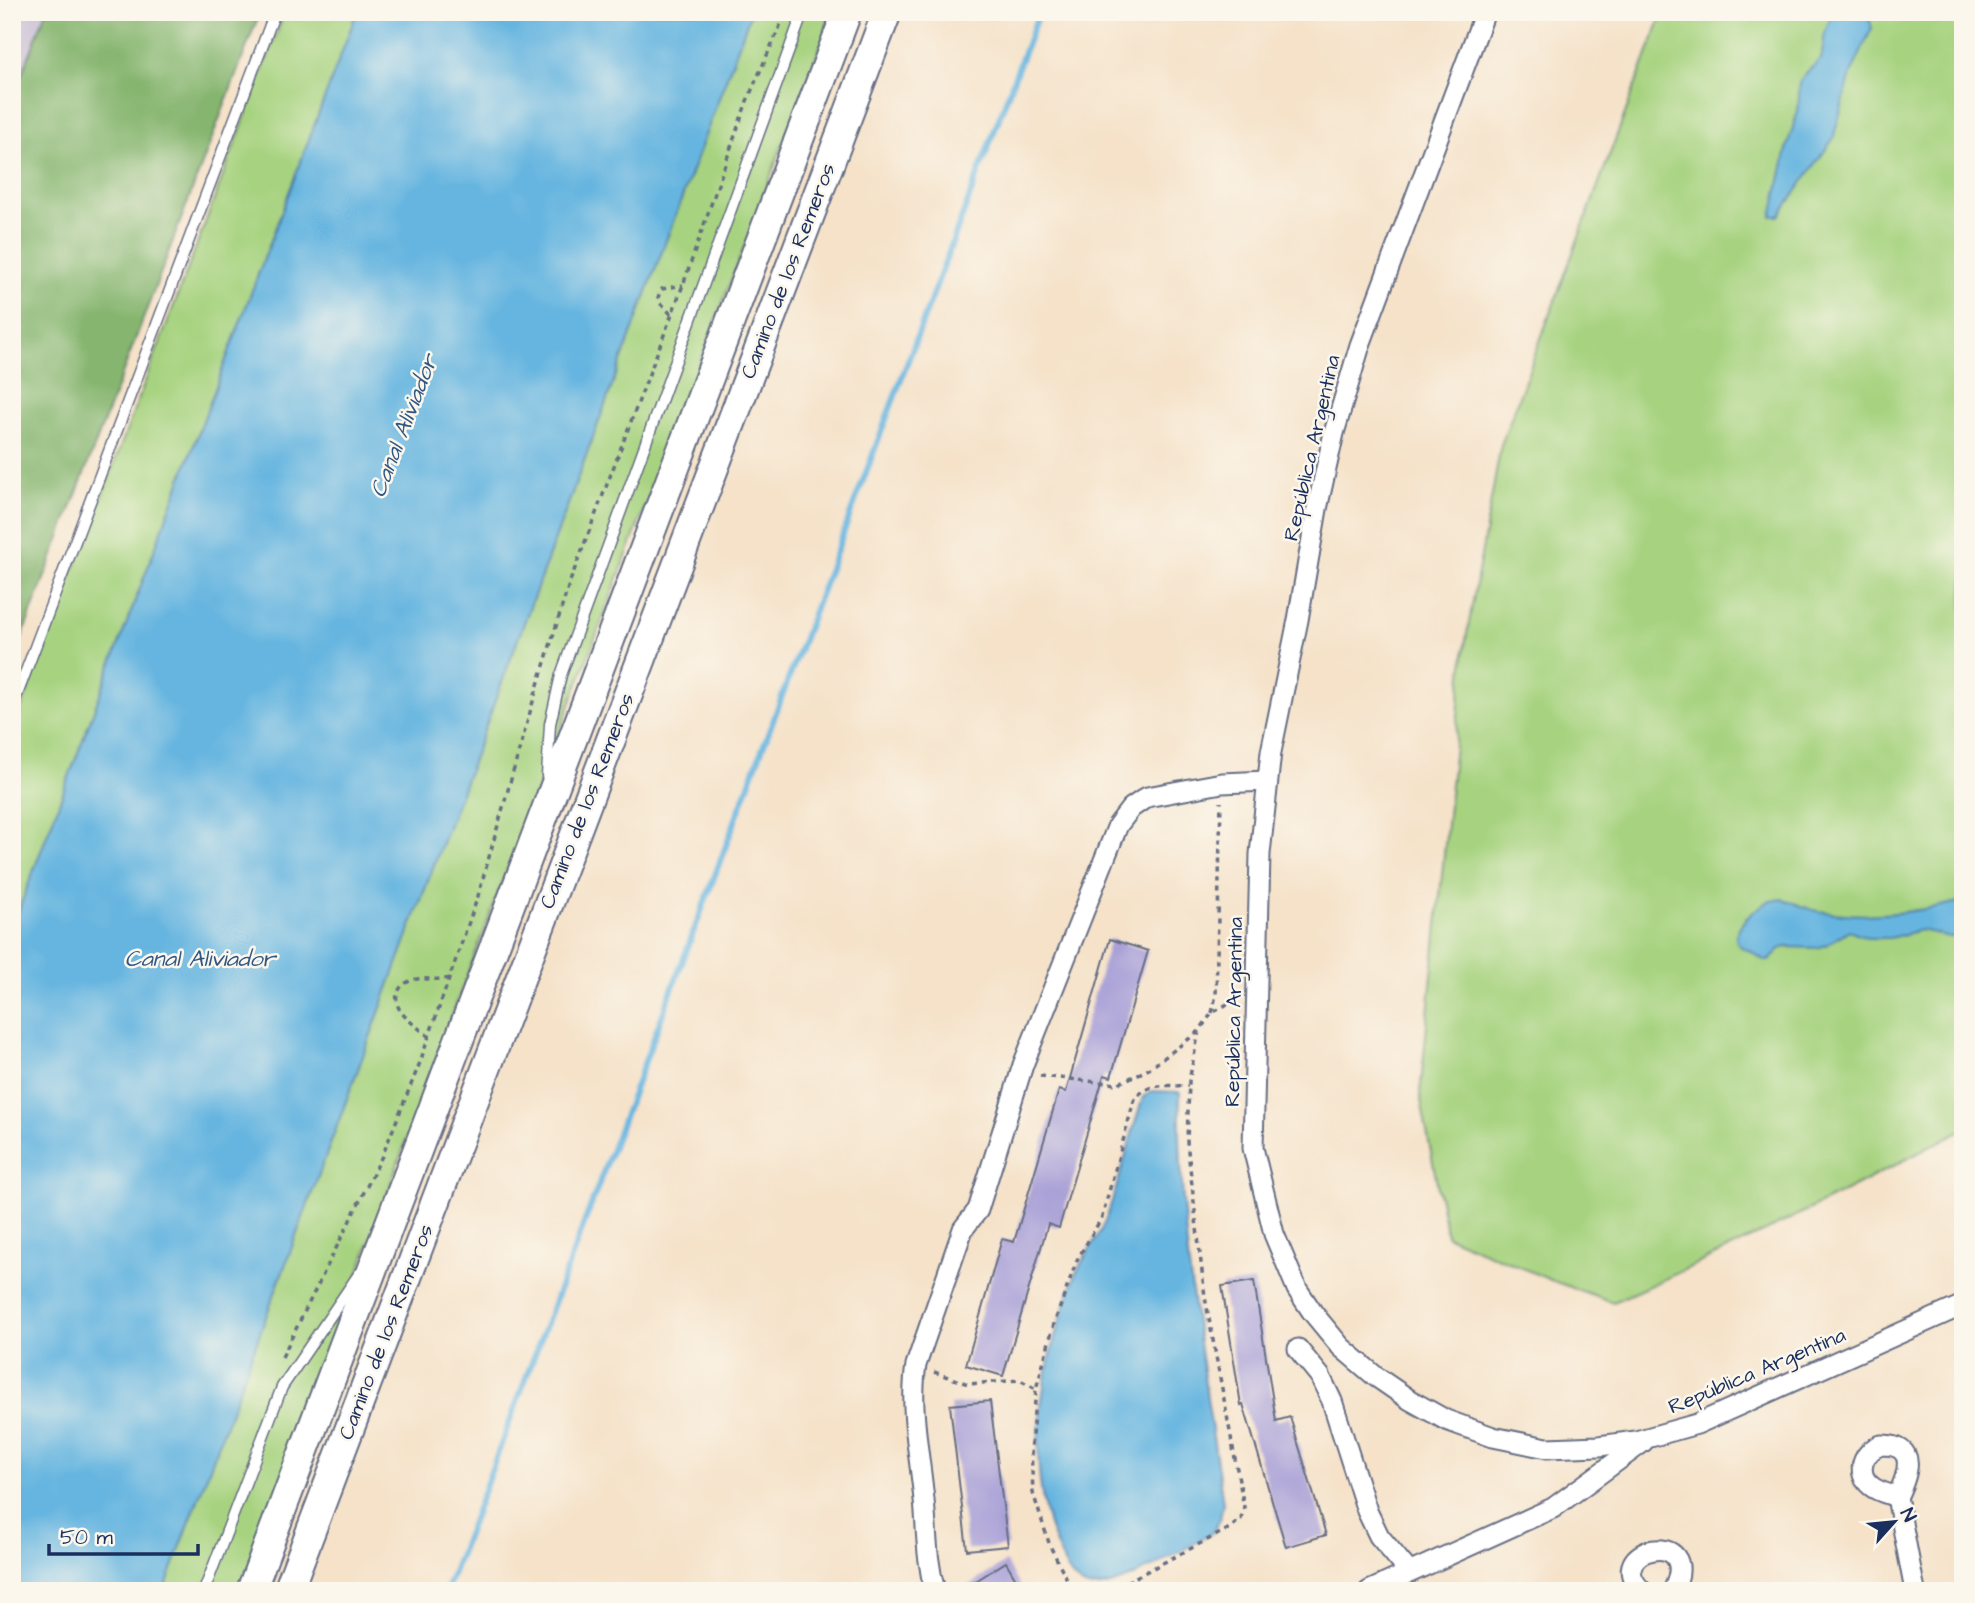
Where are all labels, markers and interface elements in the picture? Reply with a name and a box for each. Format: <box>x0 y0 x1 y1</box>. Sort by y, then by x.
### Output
street label: Camino de los Remeros <box>734 159 842 383</box>
water label: Canal Aliviador <box>362 348 447 502</box>
street label: República Argentina <box>1277 352 1350 544</box>
street label: Camino de los Remeros <box>533 689 641 913</box>
street label: República Argentina <box>1218 916 1252 1107</box>
water label: Canal Aliviador <box>125 943 277 975</box>
street label: Camino de los Remeros <box>332 1220 440 1444</box>
street label: República Argentina <box>1664 1320 1851 1423</box>
north arrow <box>1860 1488 1930 1558</box>
text: N <box>1893 1504 1923 1526</box>
scale bar <box>49 1512 198 1556</box>
text: 50 m <box>60 1523 114 1552</box>

